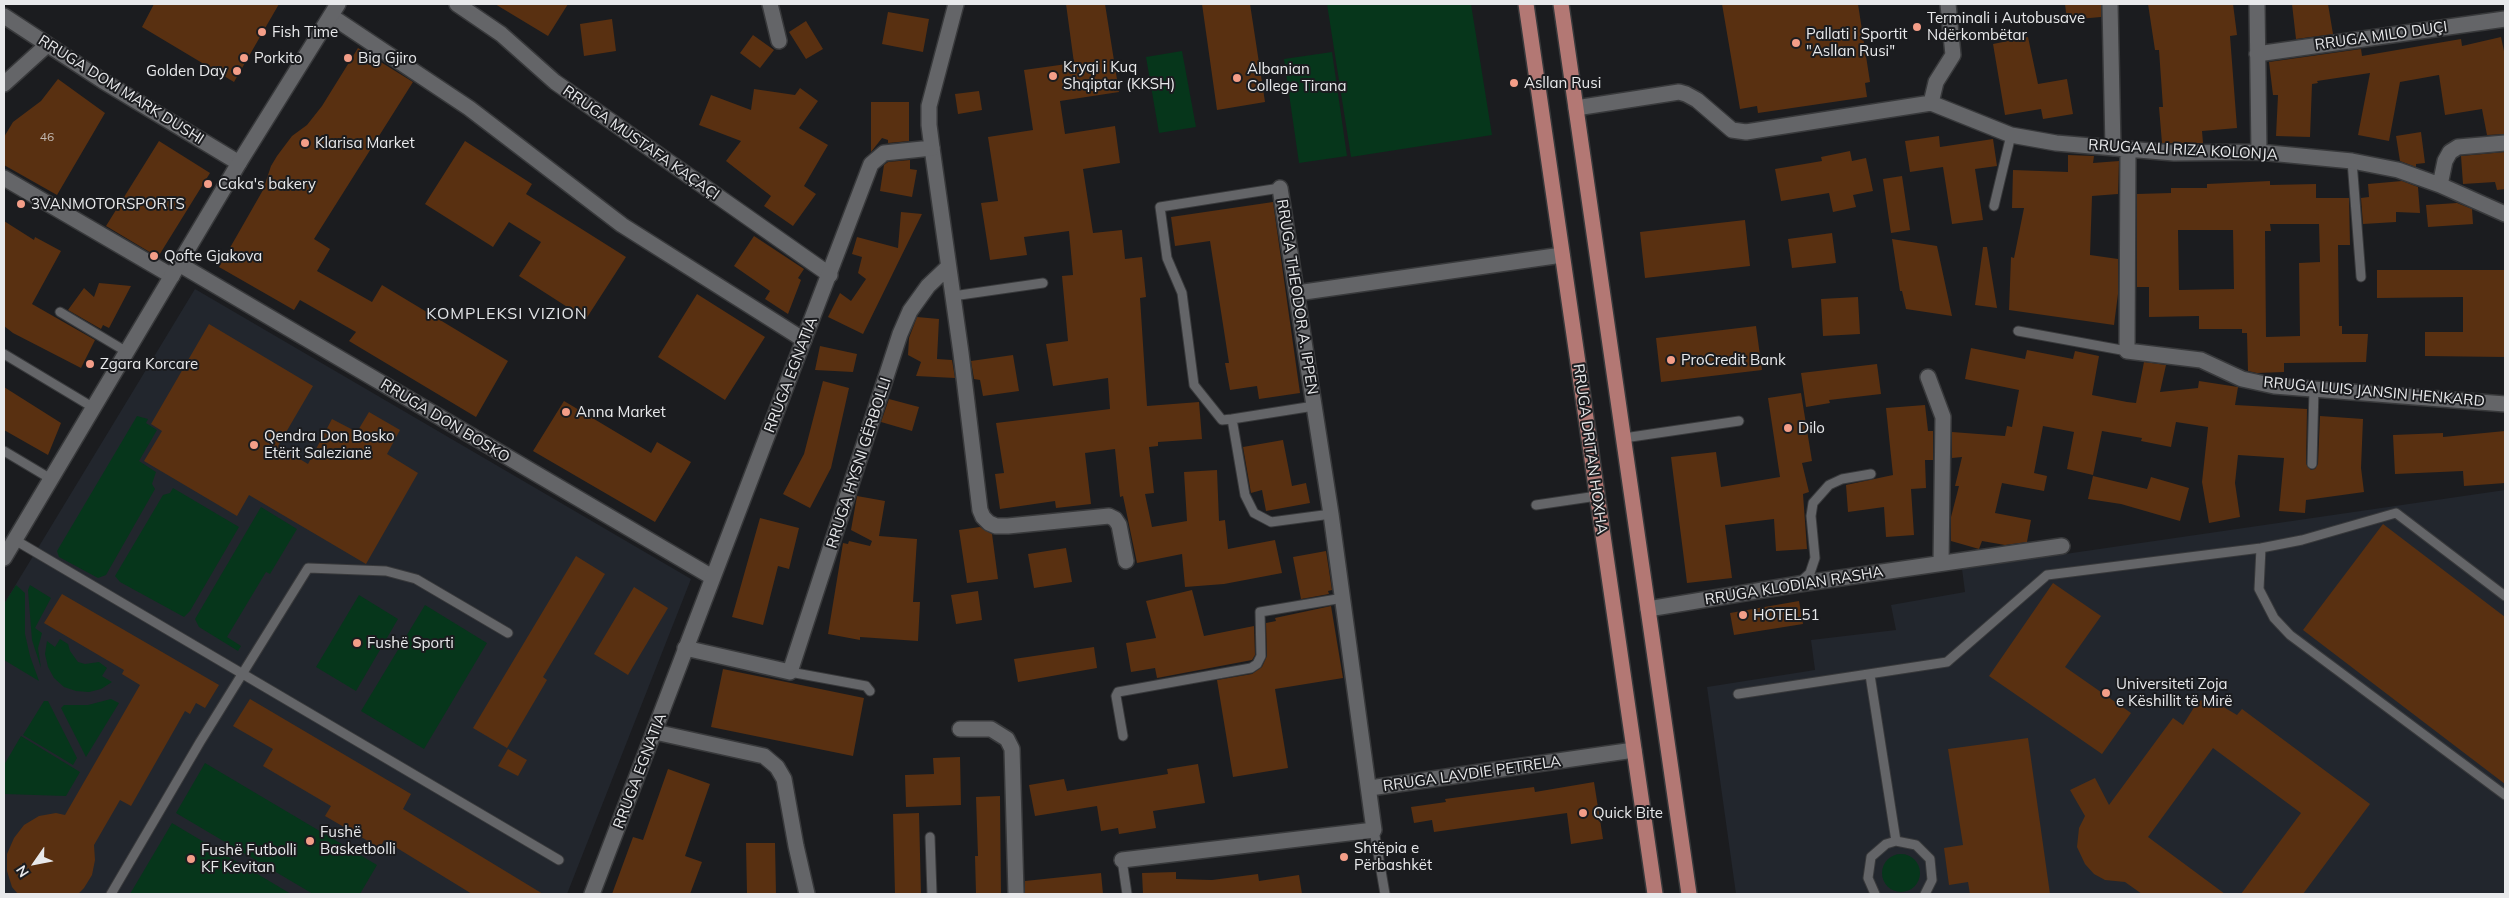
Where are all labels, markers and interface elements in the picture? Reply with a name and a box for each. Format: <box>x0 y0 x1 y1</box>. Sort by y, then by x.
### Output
place label: Terminali i Autobusave Ndërkombëtar <box>1927 9 2085 44</box>
street label: RRUGA MILO DUÇI <box>2314 18 2448 54</box>
marker: Terminali i Autobusave Ndërkombëtar <box>1911 21 1923 33</box>
place label: Fish Time <box>272 23 338 41</box>
place label: Pallati i Sportit "Asllan Rusi" <box>1806 25 1908 60</box>
marker: Fish Time <box>256 26 268 38</box>
street label: RRUGA DOM MARK DUSHI <box>35 32 207 148</box>
marker: Pallati i Sportit "Asllan Rusi" <box>1790 37 1802 49</box>
place label: Porkito <box>254 49 302 67</box>
place label: Big Gjiro <box>358 49 417 67</box>
marker: Porkito <box>238 52 250 64</box>
marker: Big Gjiro <box>342 52 354 64</box>
place label: Kryqi i Kuq Shqiptar (KKSH) <box>1063 58 1175 93</box>
place label: Albanian College Tirana <box>1247 60 1347 95</box>
place label: Golden Day <box>146 62 227 80</box>
marker: Golden Day <box>231 65 243 77</box>
marker: Kryqi i Kuq Shqiptar (KKSH) <box>1047 70 1059 82</box>
marker: Albanian College Tirana <box>1231 72 1243 84</box>
place label: Asllan Rusi <box>1524 74 1601 92</box>
marker: Asllan Rusi <box>1508 77 1520 89</box>
street label: RRUGA MUSTAFA KAÇAÇI <box>559 82 723 204</box>
house number: 46 <box>40 130 54 144</box>
place label: Klarisa Market <box>315 134 415 152</box>
street label: RRUGA ALI RIZA KOLONJA <box>2088 136 2278 164</box>
marker: Klarisa Market <box>299 137 311 149</box>
place label: Caka's bakery <box>218 175 316 193</box>
marker: Caka's bakery <box>202 178 214 190</box>
place label: 3VANMOTORSPORTS <box>31 195 185 213</box>
marker: 3VANMOTORSPORTS <box>15 198 27 210</box>
street label: RRUGA THEODOR A. IPPEN <box>1273 198 1321 396</box>
place label: Qofte Gjakova <box>164 247 262 265</box>
marker: Qofte Gjakova <box>148 250 160 262</box>
district label: KOMPLEKSI VIZION <box>424 304 590 324</box>
street label: RRUGA EGNATIA <box>761 315 821 435</box>
place label: ProCredit Bank <box>1681 351 1786 369</box>
marker: ProCredit Bank <box>1665 354 1677 366</box>
place label: Zgara Korcare <box>100 355 198 373</box>
marker: Zgara Korcare <box>84 358 96 370</box>
street label: RRUGA DRITAN HOXHA <box>1569 363 1611 535</box>
street label: RRUGA LUIS JANSIN HENKARD <box>2263 373 2485 411</box>
street label: RRUGA DON BOSKO <box>377 375 513 467</box>
street label: RRUGA HYSNI GËRBOLLI <box>823 375 895 551</box>
place label: Anna Market <box>576 403 666 421</box>
marker: Anna Market <box>560 406 572 418</box>
place label: Dilo <box>1798 419 1825 437</box>
marker: Dilo <box>1782 422 1794 434</box>
place label: Qendra Don Bosko Etërit Salezianë <box>264 427 395 462</box>
marker: Qendra Don Bosko Etërit Salezianë <box>248 439 260 451</box>
street label: RRUGA KLODIAN RASHA <box>1703 563 1885 609</box>
place label: HOTEL51 <box>1753 606 1819 624</box>
marker: HOTEL51 <box>1737 609 1749 621</box>
place label: Fushë Sporti <box>367 634 454 652</box>
marker: Fushë Sporti <box>351 637 363 649</box>
place label: Universiteti Zoja e Këshillit të Mirë <box>2116 675 2232 710</box>
marker: Universiteti Zoja e Këshillit të Mirë <box>2100 687 2112 699</box>
street label: RRUGA EGNATIA <box>610 711 670 831</box>
street label: RRUGA LAVDIE PETRELA <box>1382 753 1562 795</box>
place label: Quick Bite <box>1593 804 1663 822</box>
marker: Quick Bite <box>1577 807 1589 819</box>
place label: Fushë Basketbolli <box>320 823 396 858</box>
marker: Fushë Basketbolli <box>304 835 316 847</box>
north arrow <box>10 838 60 888</box>
place label: Shtëpia e Përbashkët <box>1354 839 1432 874</box>
place label: Fushë Futbolli KF Kevitan <box>201 841 297 876</box>
marker: Shtëpia e Përbashkët <box>1338 851 1350 863</box>
marker: Fushë Futbolli KF Kevitan <box>185 853 197 865</box>
text: N <box>12 862 33 881</box>

